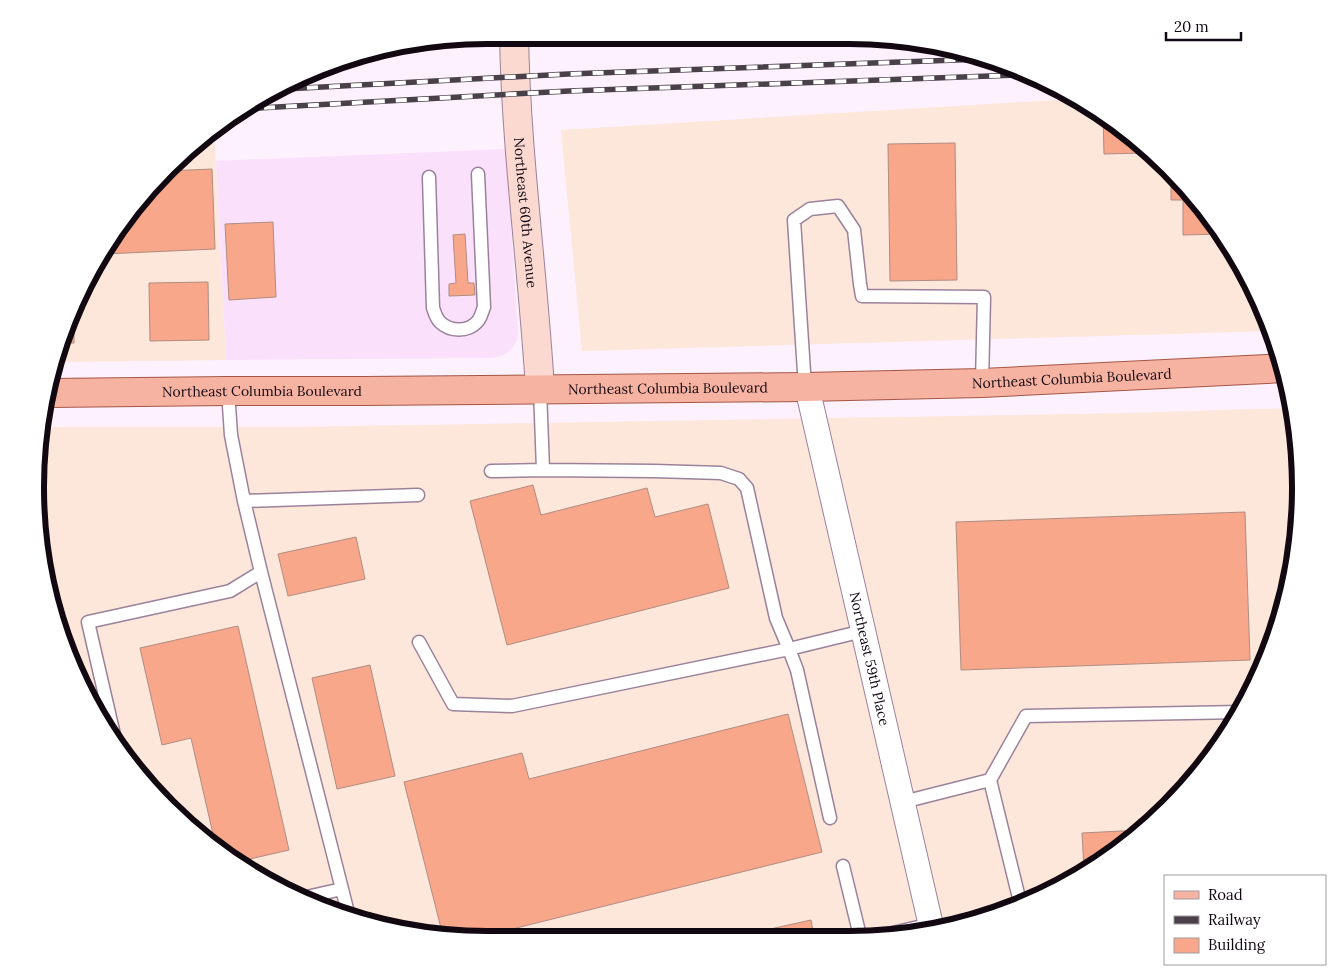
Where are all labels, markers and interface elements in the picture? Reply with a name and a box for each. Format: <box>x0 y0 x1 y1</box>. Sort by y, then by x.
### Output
scale bar <box>1166 10 1241 42</box>
text: 20 m <box>1174 17 1209 36</box>
street label: Northeast 60th Avenue <box>510 137 541 289</box>
street label: Northeast Columbia Boulevard <box>972 365 1172 392</box>
street label: Northeast Columbia Boulevard <box>568 378 768 398</box>
street label: Northeast Columbia Boulevard <box>162 382 362 401</box>
street label: Northeast 59th Place <box>845 590 894 728</box>
legend <box>1164 875 1326 965</box>
text: Road <box>1208 885 1243 904</box>
text: Railway <box>1208 910 1261 929</box>
text: Building <box>1208 935 1266 954</box>

